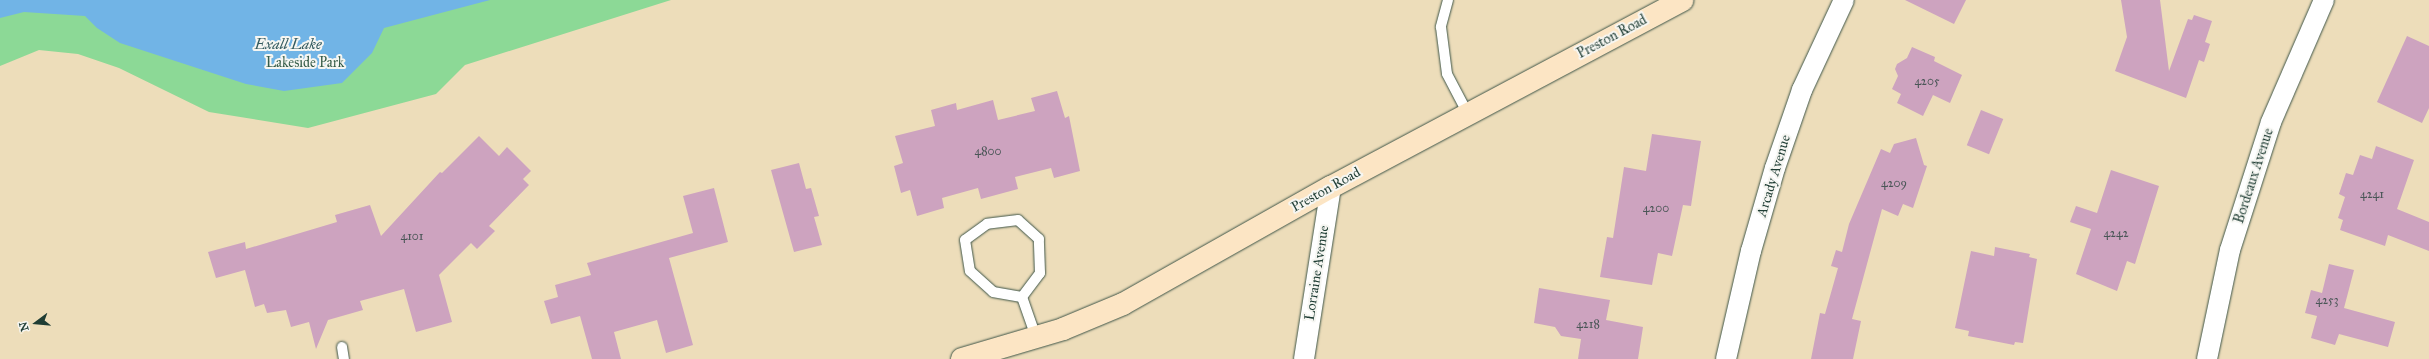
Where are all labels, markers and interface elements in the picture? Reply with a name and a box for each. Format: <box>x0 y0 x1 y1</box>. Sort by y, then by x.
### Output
street label: Preston Road <box>1574 12 1650 62</box>
water label: Exall Lake <box>255 36 321 54</box>
park label: Lakeside Park <box>266 55 344 71</box>
house number: 4205 <box>1914 75 1940 89</box>
street label: Bordeaux Avenue <box>2231 126 2277 226</box>
street label: Arcady Avenue <box>1754 133 1794 219</box>
house number: 4800 <box>974 145 1002 159</box>
street label: Preston Road <box>1288 164 1364 216</box>
house number: 4209 <box>1881 177 1907 191</box>
house number: 4241 <box>2360 188 2384 202</box>
house number: 4200 <box>1643 202 1669 216</box>
street label: Lorraine Avenue <box>1301 224 1333 322</box>
house number: 4242 <box>2103 227 2129 241</box>
house number: 4101 <box>401 230 423 244</box>
house number: 4253 <box>2316 294 2338 308</box>
north arrow <box>16 303 56 343</box>
house number: 4218 <box>1576 318 1600 332</box>
text: N <box>16 320 32 333</box>

